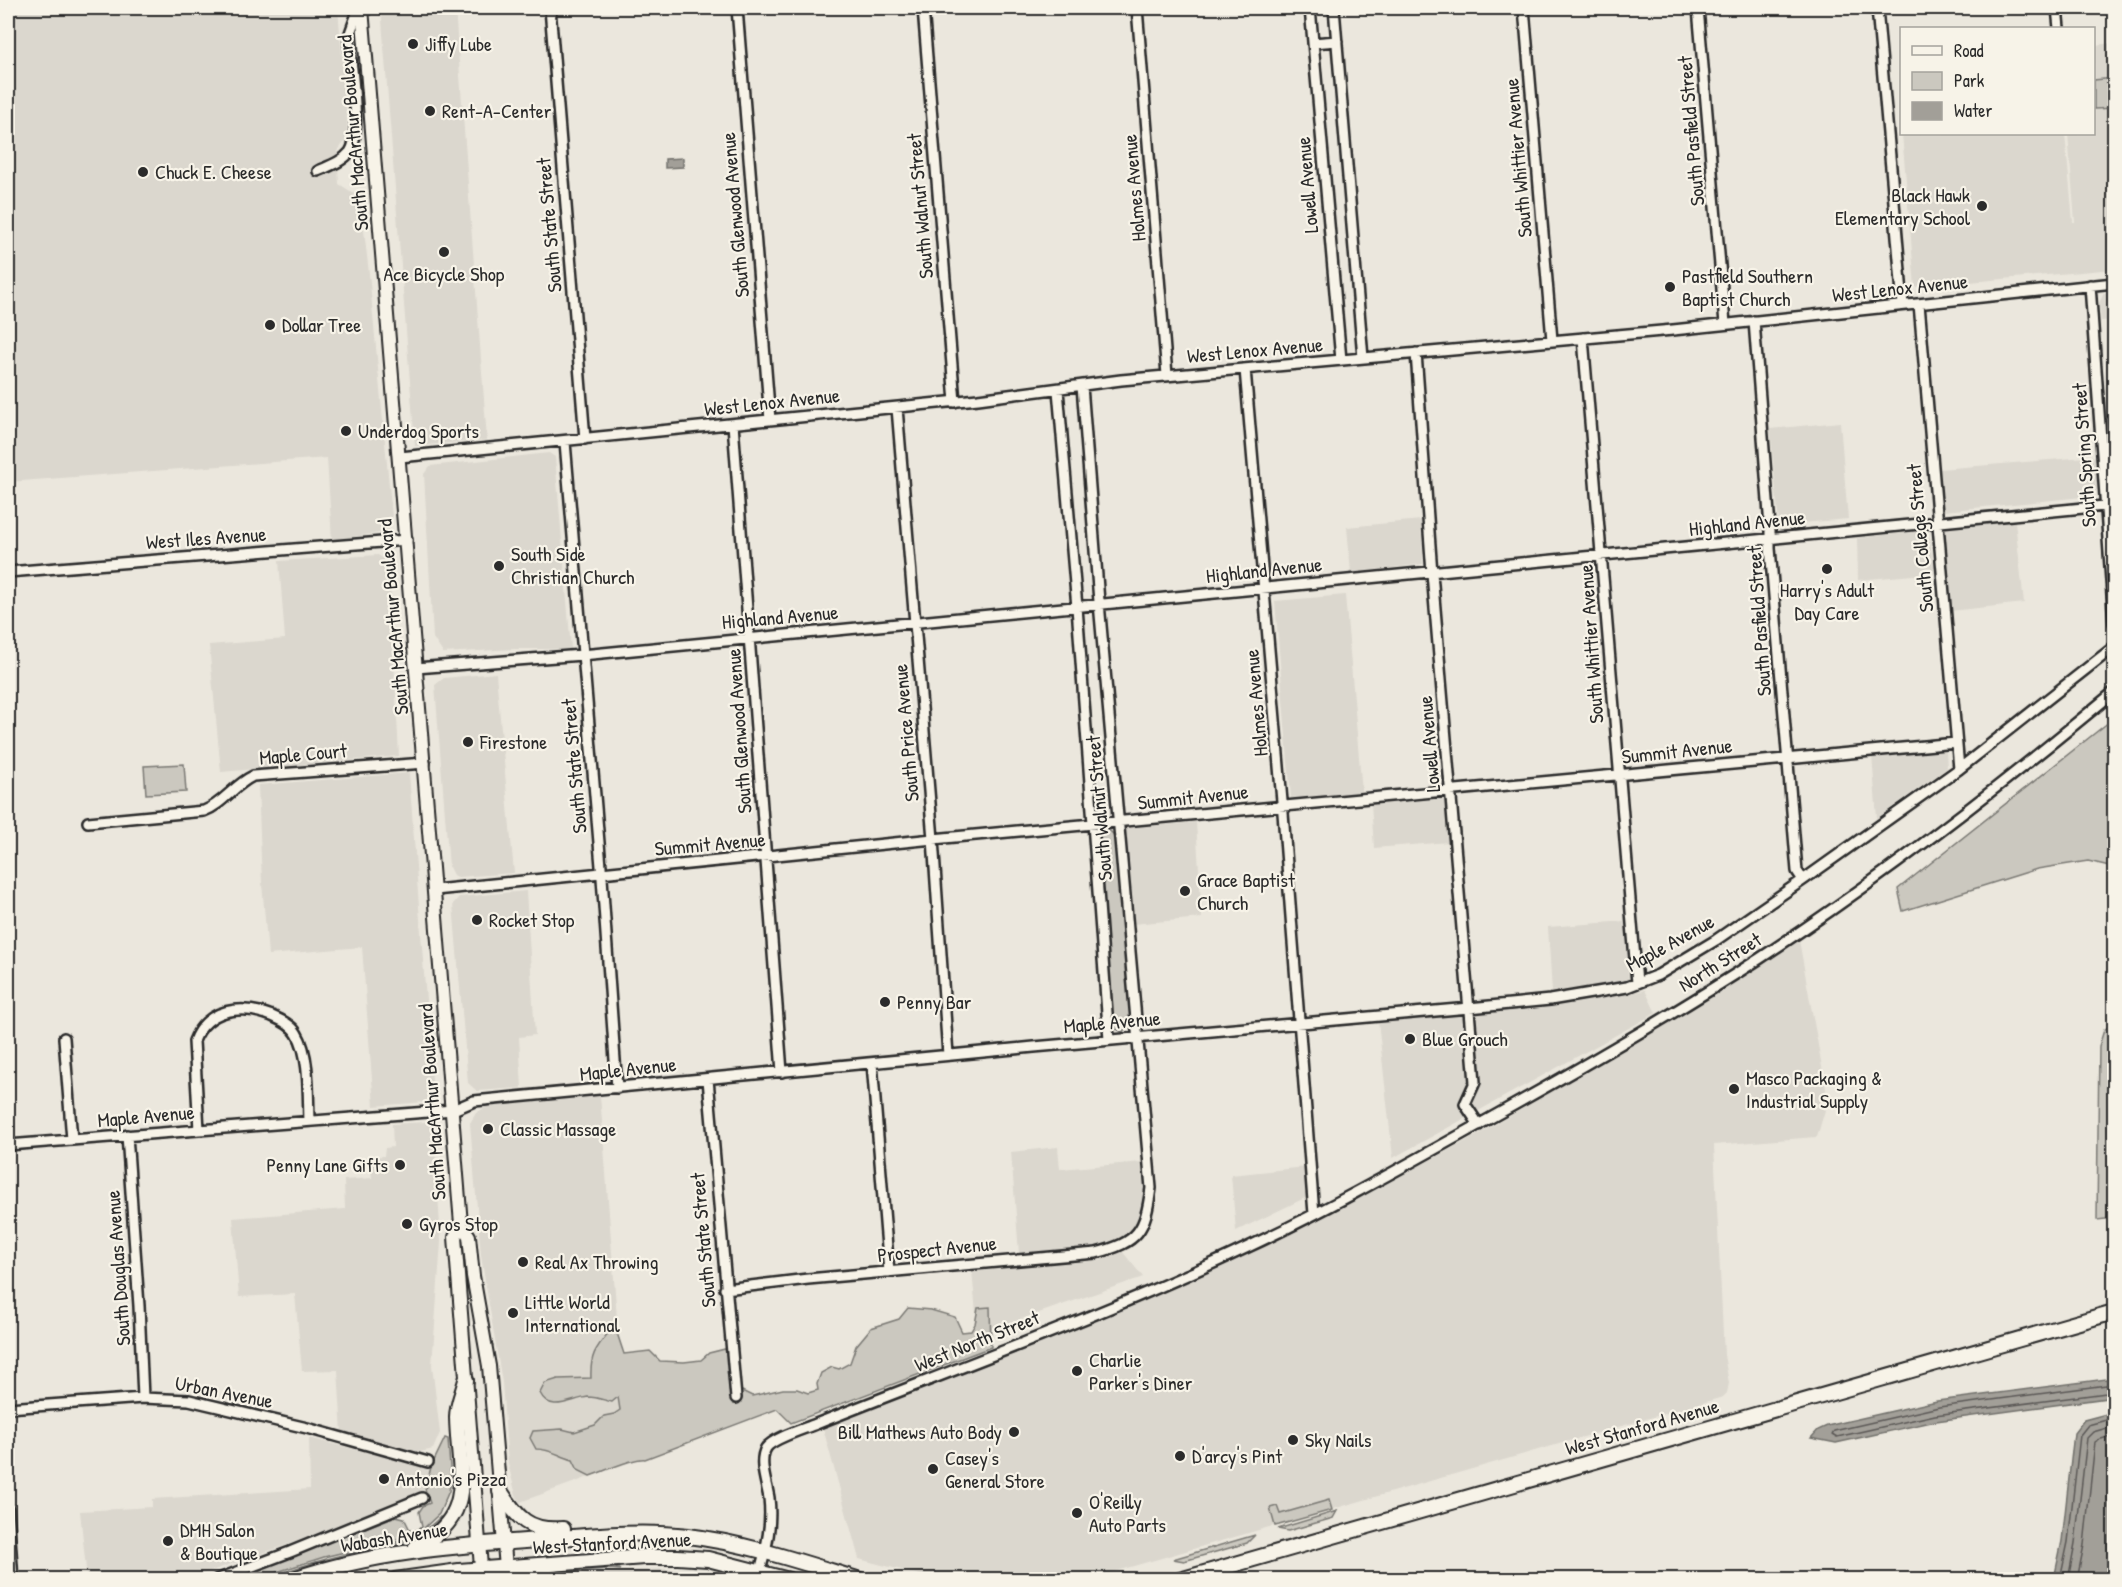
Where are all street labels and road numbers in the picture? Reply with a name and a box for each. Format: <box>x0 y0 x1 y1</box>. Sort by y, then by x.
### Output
street label: South MacArthur Boulevard <box>330 34 375 232</box>
street label: South Pasfield Street <box>1670 54 1711 207</box>
street label: South Whittier Avenue <box>1497 77 1538 239</box>
street label: South Glenwood Avenue <box>714 131 755 299</box>
street label: South Walnut Street <box>900 131 939 280</box>
street label: Holmes Avenue <box>1115 133 1152 243</box>
street label: Lowell Avenue <box>1289 136 1324 234</box>
street label: South State Street <box>529 156 568 293</box>
street label: West Lenox Avenue <box>1831 267 1969 308</box>
street label: West Lenox Avenue <box>1186 330 1324 369</box>
street label: West Lenox Avenue <box>703 381 841 422</box>
street label: South Spring Street <box>2065 381 2102 528</box>
street label: South College Street <box>1899 462 1939 613</box>
street label: Highland Avenue <box>1688 503 1806 542</box>
street label: South MacArthur Boulevard <box>370 518 415 716</box>
street label: West Iles Avenue <box>145 520 267 555</box>
street label: South Pasfield Street <box>1740 544 1777 697</box>
street label: Highland Avenue <box>1205 550 1323 589</box>
street label: South Whittier Avenue <box>1571 563 1610 725</box>
street label: Highland Avenue <box>721 598 839 635</box>
street label: South Glenwood Avenue <box>719 647 758 815</box>
street label: Holmes Avenue <box>1237 648 1274 758</box>
street label: South Price Avenue <box>886 663 925 803</box>
street label: Lowell Avenue <box>1411 695 1446 793</box>
street label: South State Street <box>554 697 593 834</box>
street label: Summit Avenue <box>1620 731 1734 770</box>
street label: South Walnut Street <box>1079 733 1118 882</box>
street label: Maple Court <box>258 736 349 771</box>
street label: Summit Avenue <box>1136 777 1250 816</box>
street label: Summit Avenue <box>653 825 766 862</box>
street label: Maple Avenue <box>1621 907 1719 978</box>
street label: North Street <box>1673 925 1767 998</box>
street label: South MacArthur Boulevard <box>411 1003 452 1201</box>
street label: Maple Avenue <box>1063 1004 1161 1039</box>
street label: Maple Avenue <box>578 1050 678 1087</box>
street label: Maple Avenue <box>97 1098 195 1133</box>
street label: South State Street <box>683 1171 722 1308</box>
street label: South Douglas Avenue <box>99 1189 136 1347</box>
street label: Prospect Avenue <box>876 1229 998 1268</box>
street label: West North Street <box>910 1303 1044 1378</box>
street label: Urban Avenue <box>173 1369 275 1414</box>
street label: West Stanford Avenue <box>1562 1392 1722 1461</box>
street label: Wabash Avenue <box>339 1515 449 1558</box>
street label: West Stanford Avenue <box>532 1525 692 1560</box>

